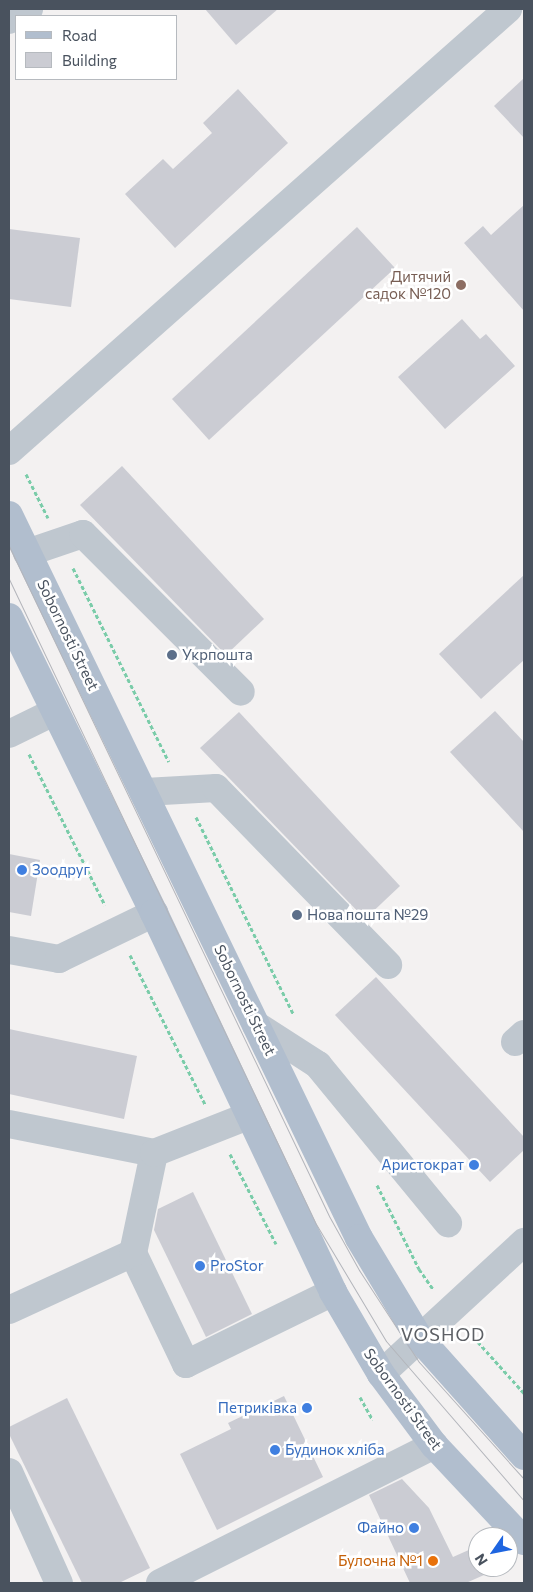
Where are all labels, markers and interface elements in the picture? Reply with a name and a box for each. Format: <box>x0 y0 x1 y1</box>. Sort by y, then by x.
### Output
legend <box>15 15 178 80</box>
text: Road <box>62 26 97 44</box>
text: Building <box>62 51 117 69</box>
place label: Дитячий садок №120 <box>365 267 451 302</box>
marker: Дитячий садок №120 <box>455 279 467 291</box>
street label: Sobornosti Street <box>33 577 103 693</box>
place label: Укрпошта <box>182 646 253 664</box>
marker: Укрпошта <box>166 649 178 661</box>
place label: Зоодруг <box>32 861 90 879</box>
marker: Зоодруг <box>16 864 28 876</box>
place label: Нова пошта №29 <box>307 906 428 924</box>
marker: Нова пошта №29 <box>291 909 303 921</box>
street label: Sobornosti Street <box>210 942 280 1058</box>
place label: Аристократ <box>381 1156 464 1174</box>
marker: Аристократ <box>468 1159 480 1171</box>
place label: ProStor <box>210 1257 264 1275</box>
marker: ProStor <box>194 1260 206 1272</box>
district label: VOSHOD <box>400 1323 486 1345</box>
street label: Sobornosti Street <box>360 1345 446 1453</box>
place label: Петриківка <box>218 1399 297 1417</box>
marker: Петриківка <box>301 1402 313 1414</box>
place label: Будинок хліба <box>285 1441 384 1459</box>
marker: Будинок хліба <box>269 1444 281 1456</box>
place label: Файно <box>357 1519 404 1537</box>
marker: Файно <box>408 1522 420 1534</box>
north arrow <box>468 1527 518 1577</box>
text: N <box>471 1551 491 1569</box>
place label: Булочна №1 <box>338 1552 423 1570</box>
marker: Булочна №1 <box>427 1555 439 1567</box>

